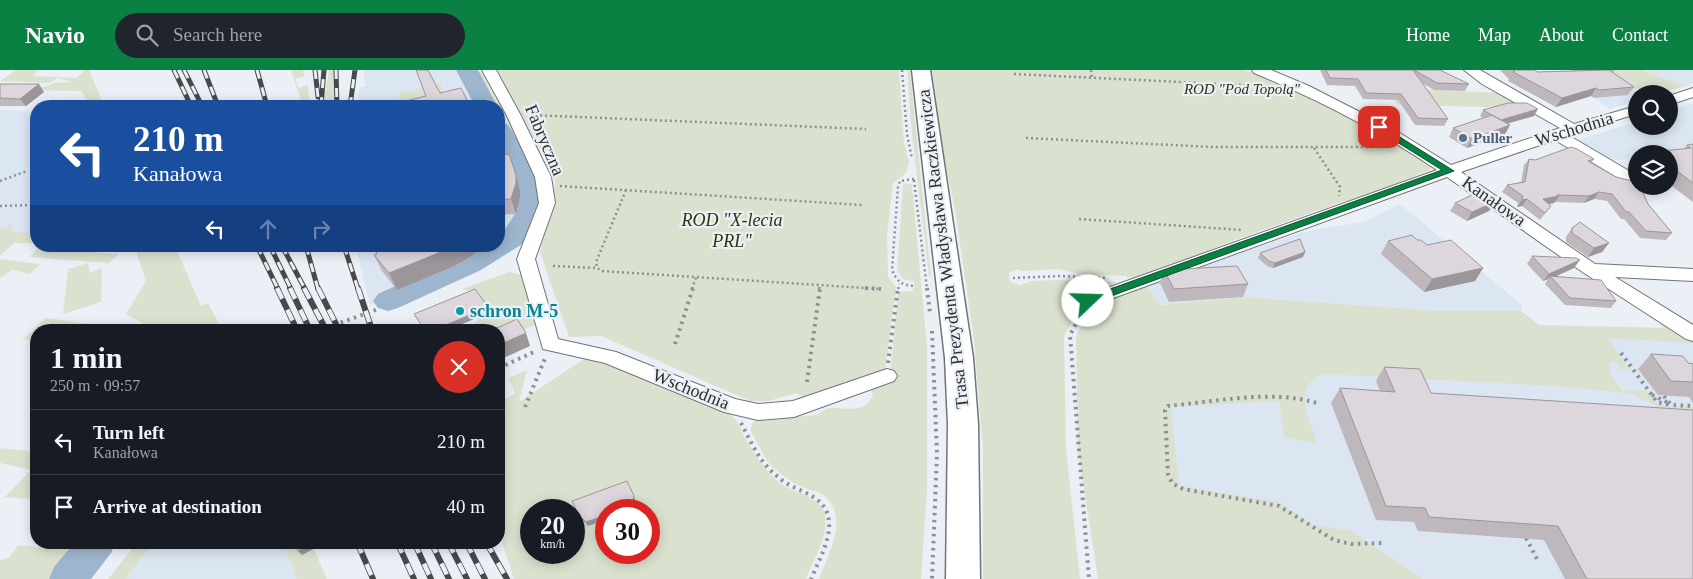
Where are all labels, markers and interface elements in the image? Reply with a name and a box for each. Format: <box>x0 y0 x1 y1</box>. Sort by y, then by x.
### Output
search box <box>115 13 465 58</box>
icon: search <box>133 21 161 49</box>
text: Navio <box>25 22 85 48</box>
text: Search here <box>173 24 262 45</box>
text: Home <box>1406 25 1450 45</box>
text: Map <box>1478 25 1511 45</box>
text: About <box>1539 25 1584 45</box>
text: Contact <box>1612 25 1668 45</box>
park label: ROD "Pod Topolą" <box>1183 81 1301 97</box>
map controls <box>1628 85 1678 195</box>
button: search <box>1628 85 1678 135</box>
street label: Trasa Prezydenta Władysława Raczkiewicza <box>913 88 973 410</box>
street label: Fabryczna <box>521 102 569 178</box>
pin <box>1358 106 1400 148</box>
street label: Wschodnia <box>1532 108 1616 150</box>
icon: arrive <box>1365 113 1393 141</box>
icon: left <box>50 120 115 185</box>
text: 210 m <box>133 120 223 159</box>
place label: Puller <box>1473 130 1512 146</box>
marker: Puller <box>1457 132 1469 144</box>
button: layers <box>1628 145 1678 195</box>
text: Kanałowa <box>133 161 222 186</box>
street label: Kanałowa <box>1458 172 1530 230</box>
park label: ROD "X-lecia PRL" <box>680 210 783 251</box>
icon: left <box>201 215 229 243</box>
icon: ahead <box>254 215 282 243</box>
icon: right <box>307 215 335 243</box>
position arrow <box>1061 274 1113 326</box>
place label: schron M-5 <box>470 301 558 321</box>
marker: schron M-5 <box>454 305 466 317</box>
text: 1 min <box>50 341 123 374</box>
button: close <box>433 341 485 393</box>
street label: Wschodnia <box>650 365 732 413</box>
text: 250 m · 09:57 <box>50 377 140 394</box>
text: Turn left <box>93 422 165 443</box>
icon: left <box>50 428 78 456</box>
text: 210 m <box>437 431 485 452</box>
text: Kanałowa <box>93 444 158 461</box>
icon: arrive <box>50 493 78 521</box>
text: Arrive at destination <box>93 496 262 517</box>
text: 40 m <box>446 496 485 517</box>
speed limit sign: 30 <box>595 499 660 564</box>
text: 20 <box>540 512 565 539</box>
text: km/h <box>540 537 565 551</box>

